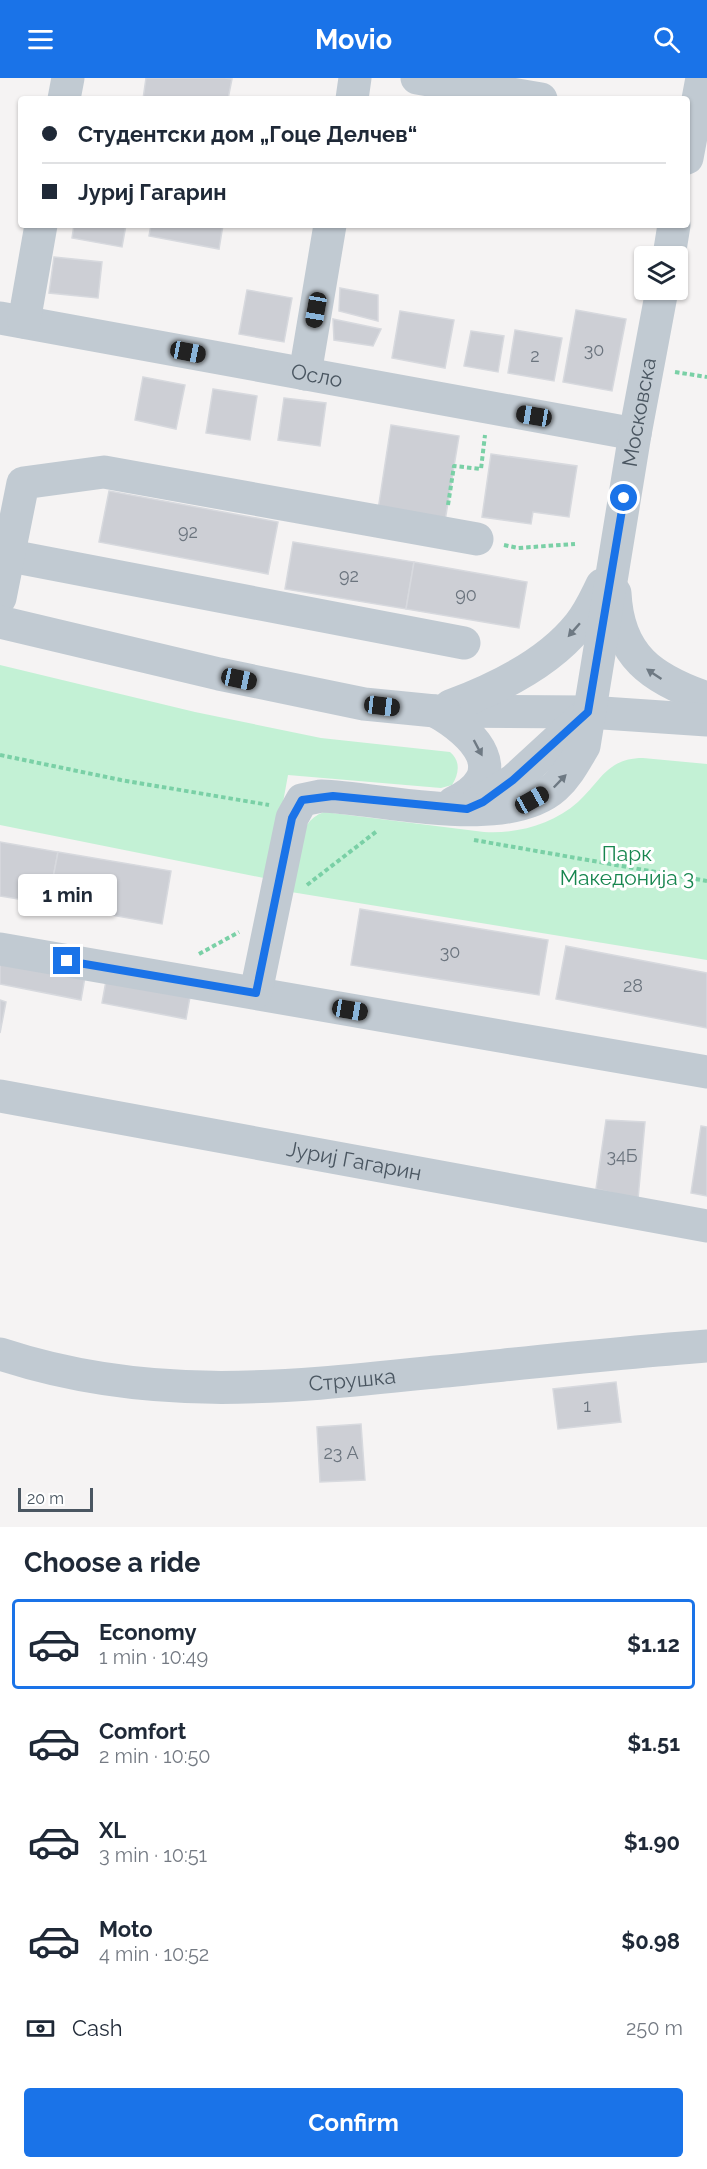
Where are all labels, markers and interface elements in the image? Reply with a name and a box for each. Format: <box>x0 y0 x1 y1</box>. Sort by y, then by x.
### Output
icon: menu <box>24 23 57 56</box>
icon: search <box>650 23 683 56</box>
text: Movio <box>315 24 392 55</box>
text: Студентски дом „Гоце Делчев“ <box>78 121 417 147</box>
text: Јуриј Гагарин <box>78 179 226 205</box>
map controls <box>634 246 688 300</box>
button: layers <box>634 246 688 300</box>
car <box>304 291 328 329</box>
house number: 30 <box>584 339 604 360</box>
car <box>169 340 207 364</box>
house number: 2 <box>530 345 540 366</box>
street label: Московска <box>617 356 661 468</box>
street label: Осло <box>289 358 345 392</box>
car <box>515 404 553 428</box>
route start <box>610 484 637 511</box>
house number: 92 <box>178 521 198 542</box>
house number: 92 <box>339 565 359 586</box>
house number: 90 <box>455 584 477 605</box>
one-way arrow <box>567 623 581 638</box>
car <box>220 666 258 692</box>
one-way arrow <box>646 669 662 680</box>
car <box>363 695 401 717</box>
one-way arrow <box>473 739 483 756</box>
one-way arrow <box>553 774 567 789</box>
car <box>512 783 552 817</box>
park label: Парк Македонија 3 <box>560 841 694 890</box>
callout: 1 min <box>17 874 116 916</box>
text: 1 min <box>42 883 93 907</box>
house number: 30 <box>440 941 460 962</box>
route end <box>53 947 80 974</box>
house number: 28 <box>623 975 643 996</box>
car <box>331 998 369 1022</box>
street label: Јуриј Гагарин <box>285 1136 424 1185</box>
house number: 34Б <box>606 1145 638 1166</box>
street label: Струшка <box>308 1363 397 1396</box>
house number: 1 <box>583 1395 591 1416</box>
house number: 23 А <box>323 1442 359 1463</box>
scale bar <box>18 1485 93 1512</box>
text: 20 m <box>27 1489 64 1508</box>
text: Choose a ride <box>24 1547 200 1578</box>
icon: car <box>27 1617 81 1671</box>
text: Economy <box>99 1619 197 1645</box>
text: $1.12 <box>627 1631 680 1657</box>
text: 1 min · 10:49 <box>99 1645 208 1669</box>
icon: car <box>27 1716 81 1770</box>
text: Comfort <box>99 1718 186 1744</box>
text: $1.51 <box>627 1730 680 1756</box>
text: 2 min · 10:50 <box>99 1744 211 1768</box>
icon: car <box>27 1815 81 1869</box>
text: XL <box>99 1817 126 1843</box>
text: $1.90 <box>624 1829 680 1855</box>
text: 3 min · 10:51 <box>99 1843 207 1867</box>
icon: car <box>27 1914 81 1968</box>
text: Moto <box>99 1916 153 1942</box>
text: $0.98 <box>621 1928 680 1954</box>
text: 4 min · 10:52 <box>99 1942 209 1966</box>
icon: cash <box>24 2012 57 2045</box>
text: Cash <box>72 2015 123 2041</box>
text: 250 m <box>626 2016 683 2040</box>
button: Confirm <box>24 2088 683 2157</box>

